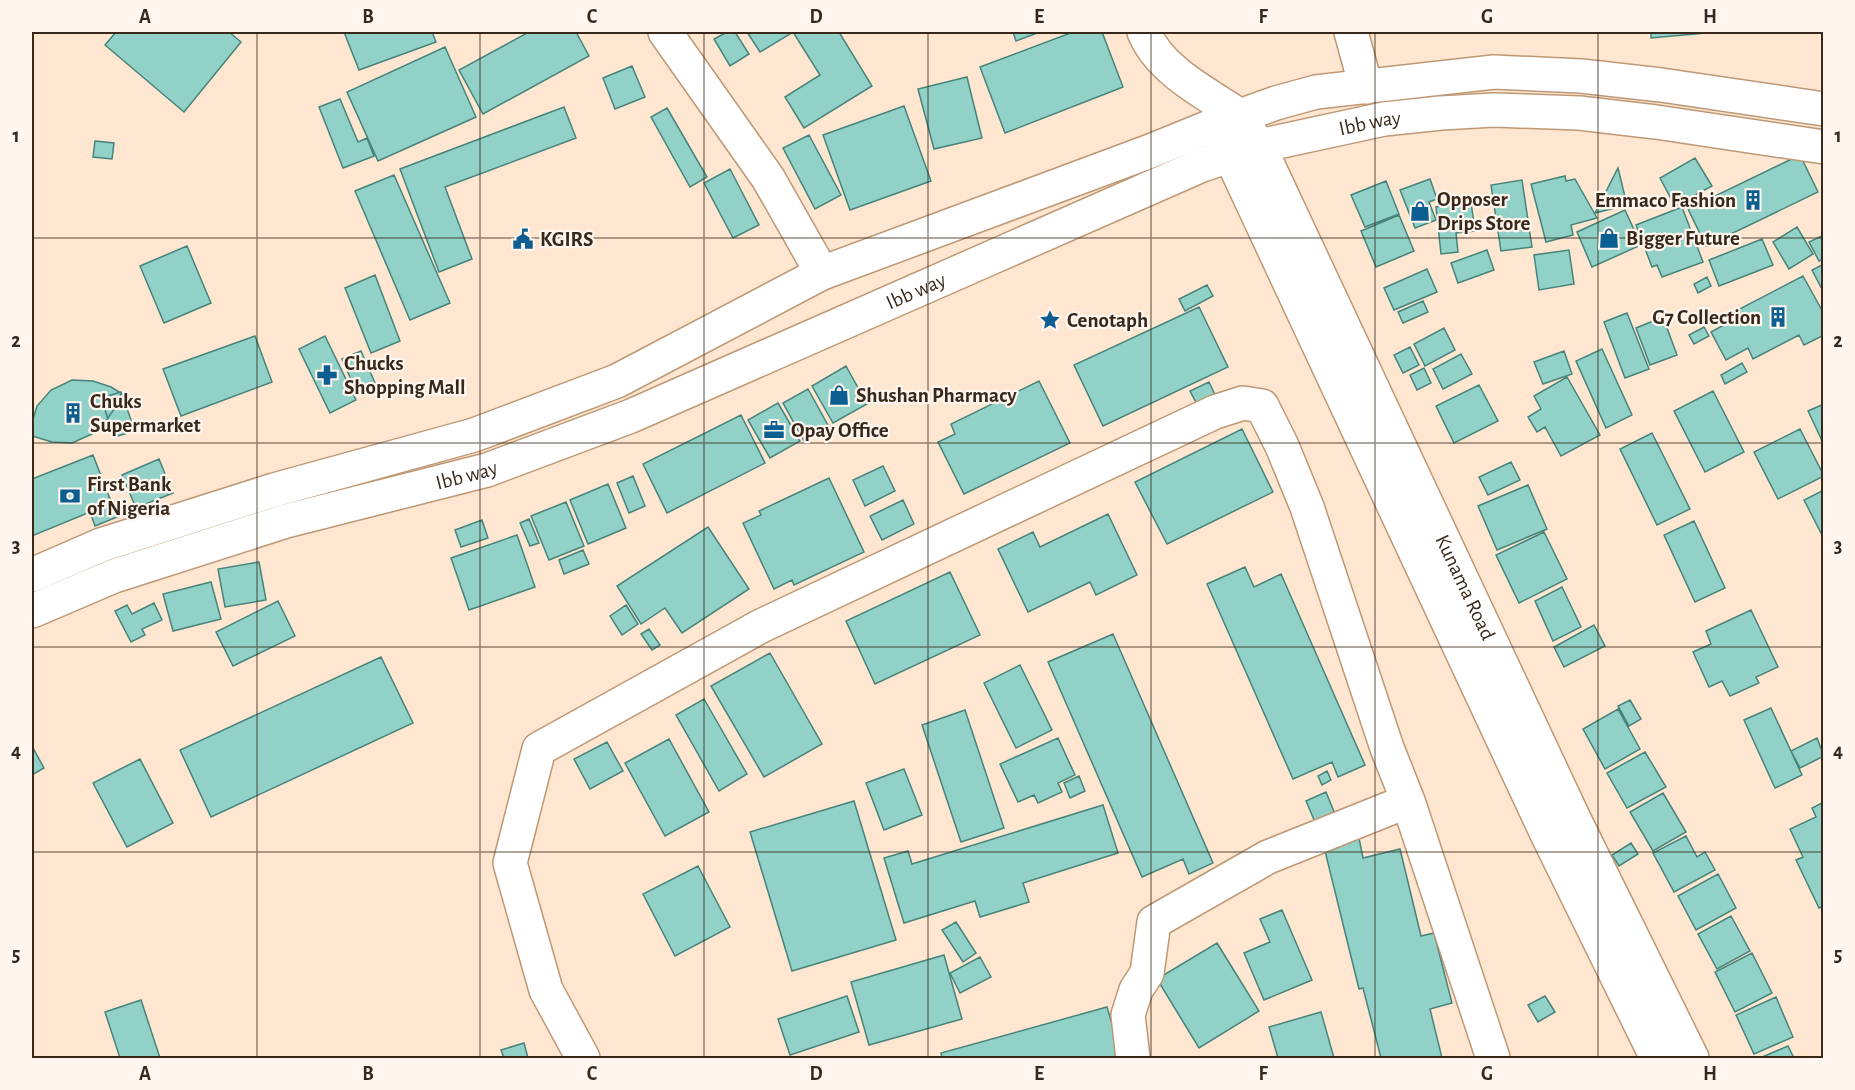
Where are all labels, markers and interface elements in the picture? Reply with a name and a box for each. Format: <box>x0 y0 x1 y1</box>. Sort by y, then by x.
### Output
text: A <box>139 7 151 27</box>
text: B <box>362 7 374 27</box>
text: C <box>587 7 598 27</box>
text: D <box>809 7 823 27</box>
text: E <box>1034 7 1044 27</box>
text: F <box>1258 7 1268 27</box>
text: G <box>1481 7 1493 27</box>
text: H <box>1703 7 1717 27</box>
street label: Ibb way <box>1337 107 1402 139</box>
text: 1 <box>12 126 20 146</box>
text: 1 <box>1834 126 1842 146</box>
building icon: Emmaco Fashion <box>1741 188 1765 212</box>
place label: Opposer Drips Store <box>1437 189 1530 234</box>
place label: Emmaco Fashion <box>1595 190 1736 211</box>
shop icon: Opposer Drips Store <box>1408 199 1432 223</box>
shop icon: Bigger Future <box>1597 226 1621 250</box>
public building icon: KGIRS <box>511 227 535 251</box>
place label: Bigger Future <box>1626 228 1740 249</box>
place label: KGIRS <box>540 229 593 250</box>
street label: Ibb way <box>883 269 949 314</box>
building icon: G7 Collection <box>1766 305 1790 329</box>
place label: G7 Collection <box>1652 307 1761 328</box>
place icon: Cenotaph <box>1038 308 1062 332</box>
place label: Cenotaph <box>1067 310 1148 331</box>
text: 2 <box>11 331 21 351</box>
text: 2 <box>1833 331 1843 351</box>
place label: Chucks Shopping Mall <box>344 353 466 398</box>
pharmacy icon: Chucks Shopping Mall <box>315 363 339 387</box>
shop icon: Shushan Pharmacy <box>827 383 851 407</box>
place label: Shushan Pharmacy <box>856 385 1017 406</box>
place label: Chuks Supermarket <box>90 391 201 436</box>
building icon: Chuks Supermarket <box>61 401 85 425</box>
office icon: Opay Office <box>762 418 786 442</box>
place label: Opay Office <box>791 420 889 441</box>
street label: Ibb way <box>434 457 501 494</box>
place label: First Bank of Nigeria <box>87 474 172 519</box>
bank icon: First Bank of Nigeria <box>58 484 82 508</box>
street label: Kunama Road <box>1431 531 1499 644</box>
text: 3 <box>12 536 20 556</box>
text: 3 <box>1834 536 1842 556</box>
text: 4 <box>11 741 21 761</box>
text: 4 <box>1833 741 1843 761</box>
text: 5 <box>12 945 20 965</box>
text: 5 <box>1834 945 1842 965</box>
text: A <box>139 1064 151 1084</box>
text: B <box>362 1064 374 1084</box>
text: C <box>587 1064 598 1084</box>
text: D <box>809 1064 823 1084</box>
text: E <box>1034 1064 1044 1084</box>
text: F <box>1258 1064 1268 1084</box>
text: G <box>1481 1064 1493 1084</box>
text: H <box>1703 1064 1717 1084</box>

